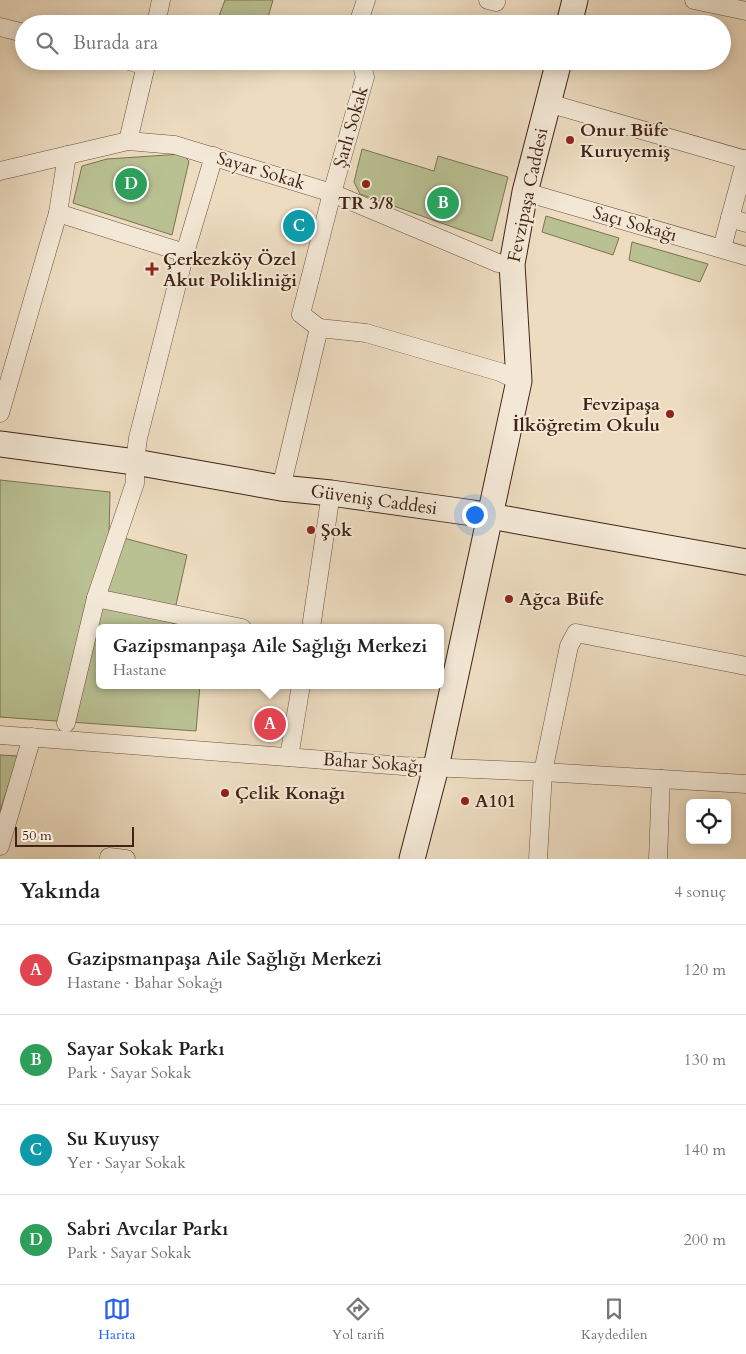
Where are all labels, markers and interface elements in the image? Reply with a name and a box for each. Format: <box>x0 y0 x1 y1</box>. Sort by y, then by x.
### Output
search box <box>15 15 731 70</box>
icon: search <box>33 29 61 57</box>
text: Burada ara <box>73 30 158 56</box>
street label: Şarlı Sokak <box>327 83 375 171</box>
place label: Onur Büfe Kuruyemiş <box>580 118 670 164</box>
street label: Fevzipaşa Caddesi <box>502 126 554 264</box>
marker: Onur Büfe Kuruyemiş <box>564 134 576 146</box>
street label: Sayar Sokak <box>214 146 309 196</box>
pin: D <box>115 165 147 203</box>
marker: TR 3/8 <box>360 178 372 190</box>
pin: B <box>427 184 459 222</box>
place label: TR 3/8 <box>338 191 394 216</box>
street label: Saçı Sokağı <box>590 200 680 248</box>
pin: C <box>283 207 315 245</box>
place label: Çerkezköy Özel Akut Polikliniği <box>163 247 297 293</box>
marker: Çerkezköy Özel Akut Polikliniği <box>145 262 159 276</box>
place label: Fevzipaşa İlköğretim Okulu <box>513 392 660 438</box>
marker: Fevzipaşa İlköğretim Okulu <box>664 408 676 420</box>
street label: Güveniş Caddesi <box>309 479 439 521</box>
your location <box>462 502 488 528</box>
place label: Şok <box>321 518 353 543</box>
marker: Şok <box>305 524 317 536</box>
place label: Ağca Büfe <box>519 587 604 612</box>
marker: Ağca Büfe <box>503 593 515 605</box>
popup <box>96 624 444 689</box>
text: Gazipsmanpaşa Aile Sağlığı Merkezi <box>113 633 427 659</box>
text: Hastane <box>113 659 167 681</box>
pin: A <box>254 705 286 743</box>
street label: Bahar Sokağı <box>322 747 424 779</box>
place label: Çelik Konağı <box>235 781 345 806</box>
marker: Çelik Konağı <box>219 787 231 799</box>
place label: A101 <box>475 789 516 814</box>
marker: A101 <box>459 795 471 807</box>
map controls <box>686 799 731 844</box>
button: locate <box>686 799 731 844</box>
scale bar <box>15 824 134 847</box>
text: 50 m <box>22 826 52 845</box>
text: Yakında <box>20 877 100 906</box>
text: 4 sonuç <box>674 881 726 903</box>
text: Gazipsmanpaşa Aile Sağlığı Merkezi <box>67 946 382 972</box>
text: A <box>30 959 42 981</box>
text: 120 m <box>684 959 726 981</box>
text: Hastane · Bahar Sokağı <box>67 972 223 994</box>
text: Sayar Sokak Parkı <box>67 1036 224 1062</box>
text: B <box>30 1049 42 1071</box>
text: 130 m <box>684 1049 726 1071</box>
text: Park · Sayar Sokak <box>67 1062 192 1084</box>
text: Su Kuyusy <box>67 1126 160 1152</box>
text: C <box>30 1139 42 1161</box>
text: 140 m <box>684 1139 726 1161</box>
text: Yer · Sayar Sokak <box>67 1152 186 1174</box>
text: Sabri Avcılar Parkı <box>67 1216 228 1242</box>
text: D <box>29 1229 43 1251</box>
text: 200 m <box>684 1229 726 1251</box>
text: Park · Sayar Sokak <box>67 1242 192 1264</box>
tab: Harita <box>98 1295 135 1344</box>
tab: Yol tarifi <box>332 1295 385 1344</box>
tab: Kaydedilen <box>581 1295 648 1344</box>

